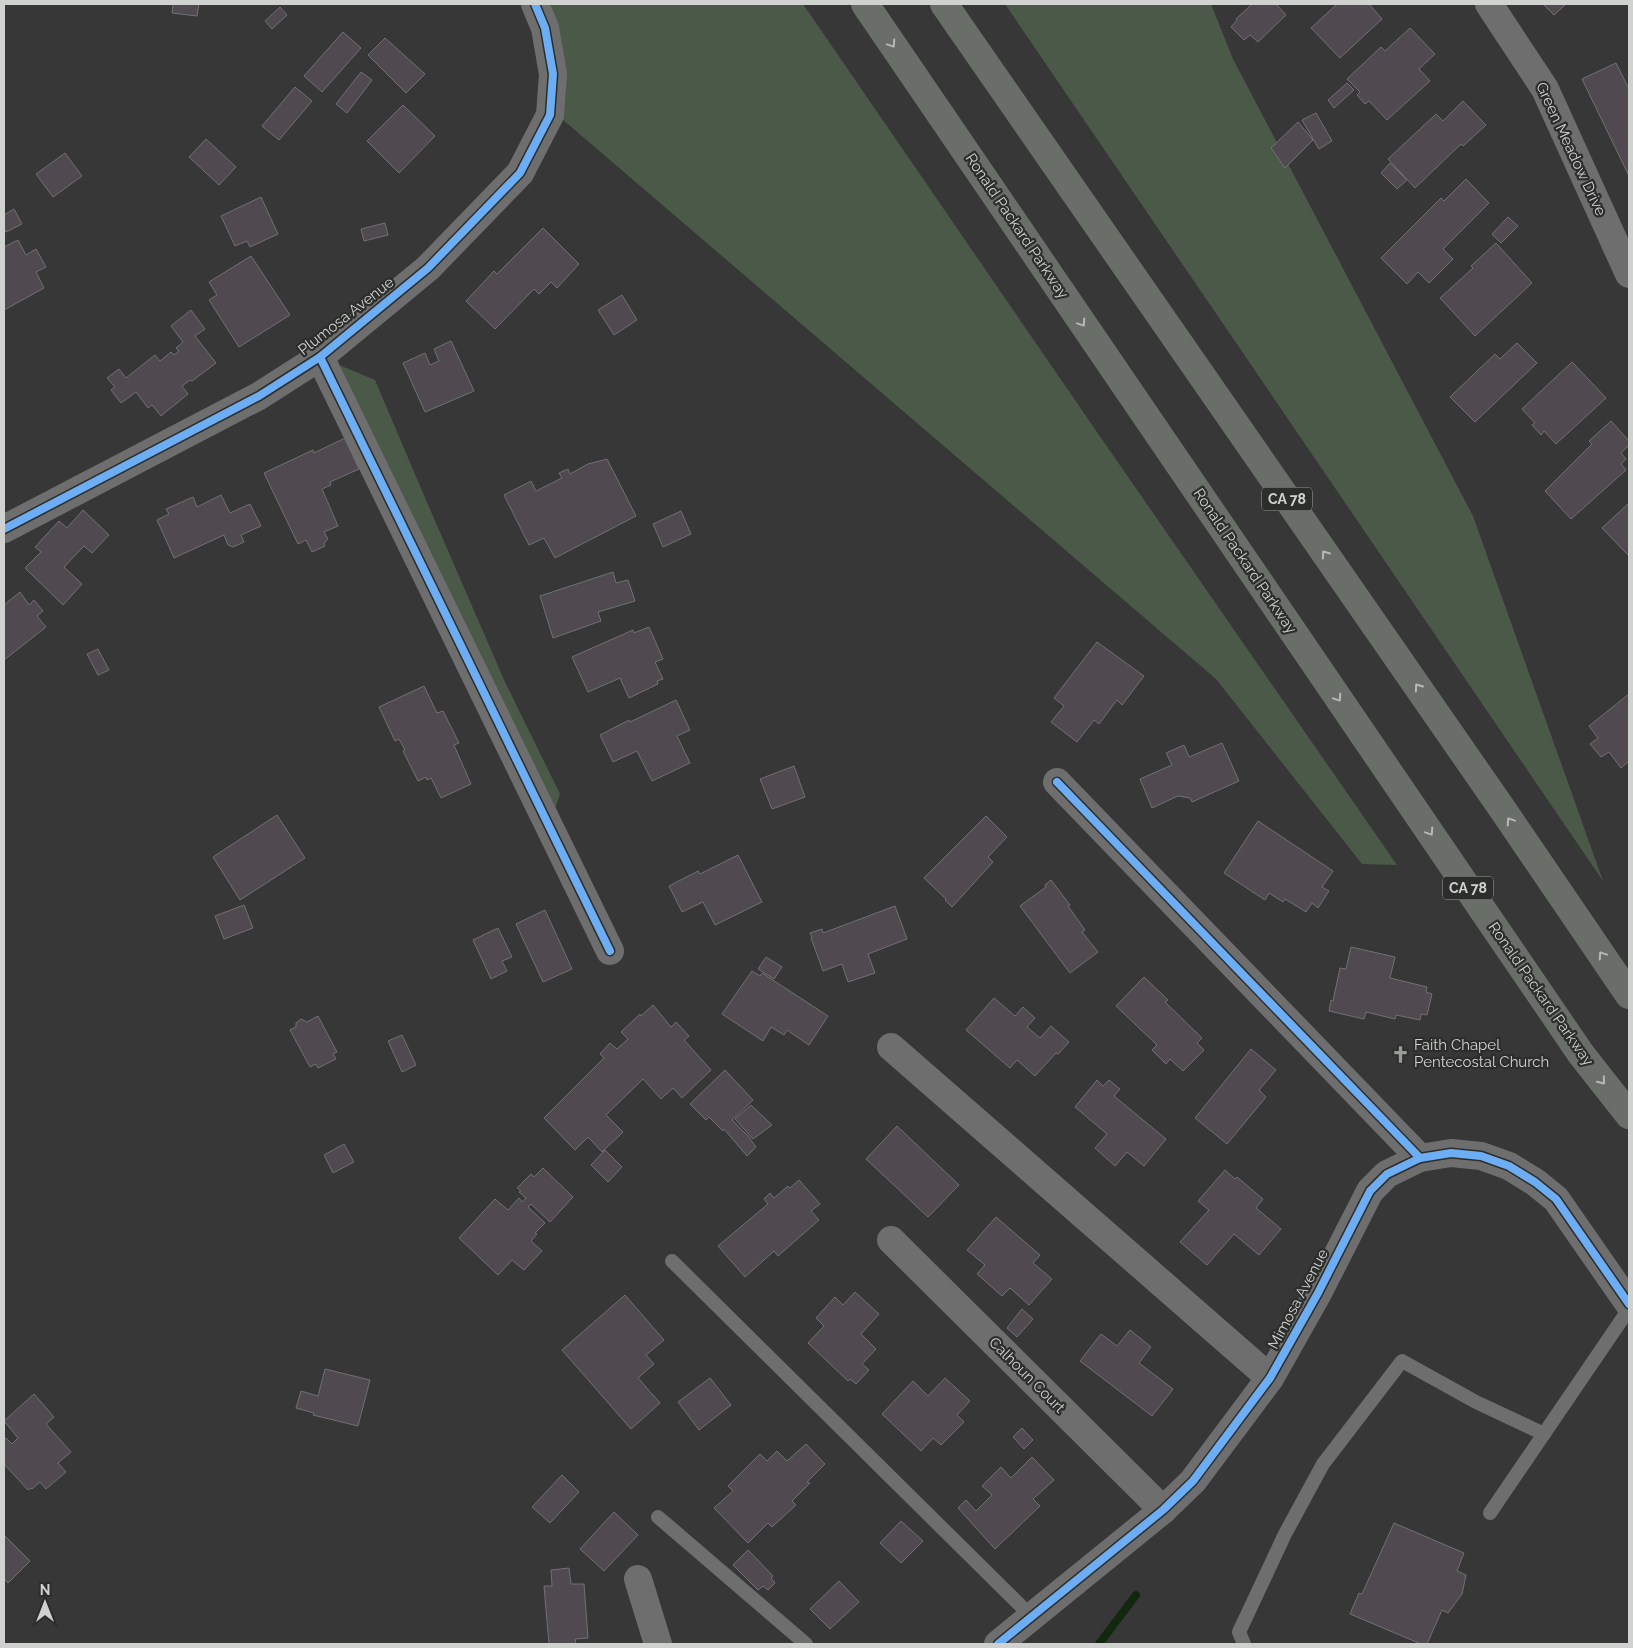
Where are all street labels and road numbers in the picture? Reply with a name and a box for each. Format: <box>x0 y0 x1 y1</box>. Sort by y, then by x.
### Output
street label: Green Meadow Drive <box>1532 79 1610 219</box>
street label: Ronald Packard Parkway <box>962 150 1072 302</box>
street label: Plumosa Avenue <box>295 273 398 359</box>
street label: Ronald Packard Parkway <box>1190 485 1300 637</box>
road number: CA 78 <box>1262 488 1312 510</box>
road number: CA 78 <box>1443 876 1493 900</box>
street label: Ronald Packard Parkway <box>1485 919 1597 1069</box>
street label: Mimosa Avenue <box>1264 1246 1332 1352</box>
street label: Calhoun Court <box>985 1333 1069 1417</box>

